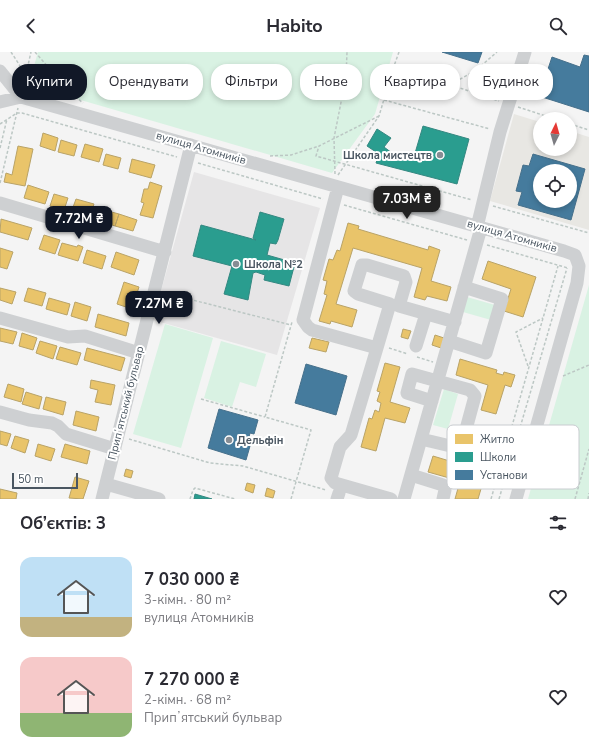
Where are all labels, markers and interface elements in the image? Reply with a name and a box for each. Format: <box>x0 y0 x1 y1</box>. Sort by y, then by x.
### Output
text: Habito <box>266 14 323 38</box>
icon: back <box>20 15 42 37</box>
icon: search <box>547 15 569 37</box>
chip: Купити <box>12 64 87 100</box>
chip: Орендувати <box>95 64 203 100</box>
chip: Фільтри <box>211 64 292 100</box>
chip: Нове <box>300 64 362 100</box>
chip: Квартира <box>370 64 460 100</box>
chip: Будинок <box>468 64 553 100</box>
north arrow <box>533 112 577 156</box>
map controls <box>533 112 577 208</box>
street label: вулиця Атомників <box>154 128 248 168</box>
place label: Школа мистецтв <box>343 148 432 163</box>
marker: Школа мистецтв <box>435 150 445 160</box>
button: locate <box>533 164 577 208</box>
pin: 7.03M ₴ <box>370 186 444 220</box>
text: 7.03M ₴ <box>382 190 432 208</box>
pin: 7.72M ₴ <box>42 206 116 240</box>
text: 7.72M ₴ <box>54 210 104 228</box>
street label: вулиця Атомників <box>465 216 559 256</box>
place label: Школа №2 <box>244 257 303 272</box>
marker: Школа №2 <box>231 259 241 269</box>
pin: 7.27M ₴ <box>122 291 196 325</box>
text: 7.27M ₴ <box>134 295 184 313</box>
street label: Припʼятський бульвар <box>105 344 147 462</box>
legend <box>447 425 579 489</box>
text: Житло <box>480 432 514 447</box>
place label: Дельфін <box>237 433 283 448</box>
marker: Дельфін <box>224 435 234 445</box>
text: Школи <box>480 450 516 465</box>
text: Установи <box>479 468 528 483</box>
scale bar <box>12 471 78 490</box>
text: 50 m <box>18 472 43 487</box>
text: Об’єктів: 3 <box>20 512 106 535</box>
icon: filters <box>547 512 569 534</box>
text: 7 030 000 ₴ <box>144 568 239 591</box>
icon: home <box>52 573 100 621</box>
icon: heart <box>547 586 569 608</box>
text: 3-кімн. · 80 m² <box>144 591 231 609</box>
text: вулиця Атомників <box>144 609 254 627</box>
text: 7 270 000 ₴ <box>144 668 239 691</box>
icon: home <box>52 673 100 721</box>
icon: heart <box>547 686 569 708</box>
text: 2-кімн. · 68 m² <box>144 691 231 709</box>
text: Припʼятський бульвар <box>144 709 282 727</box>

